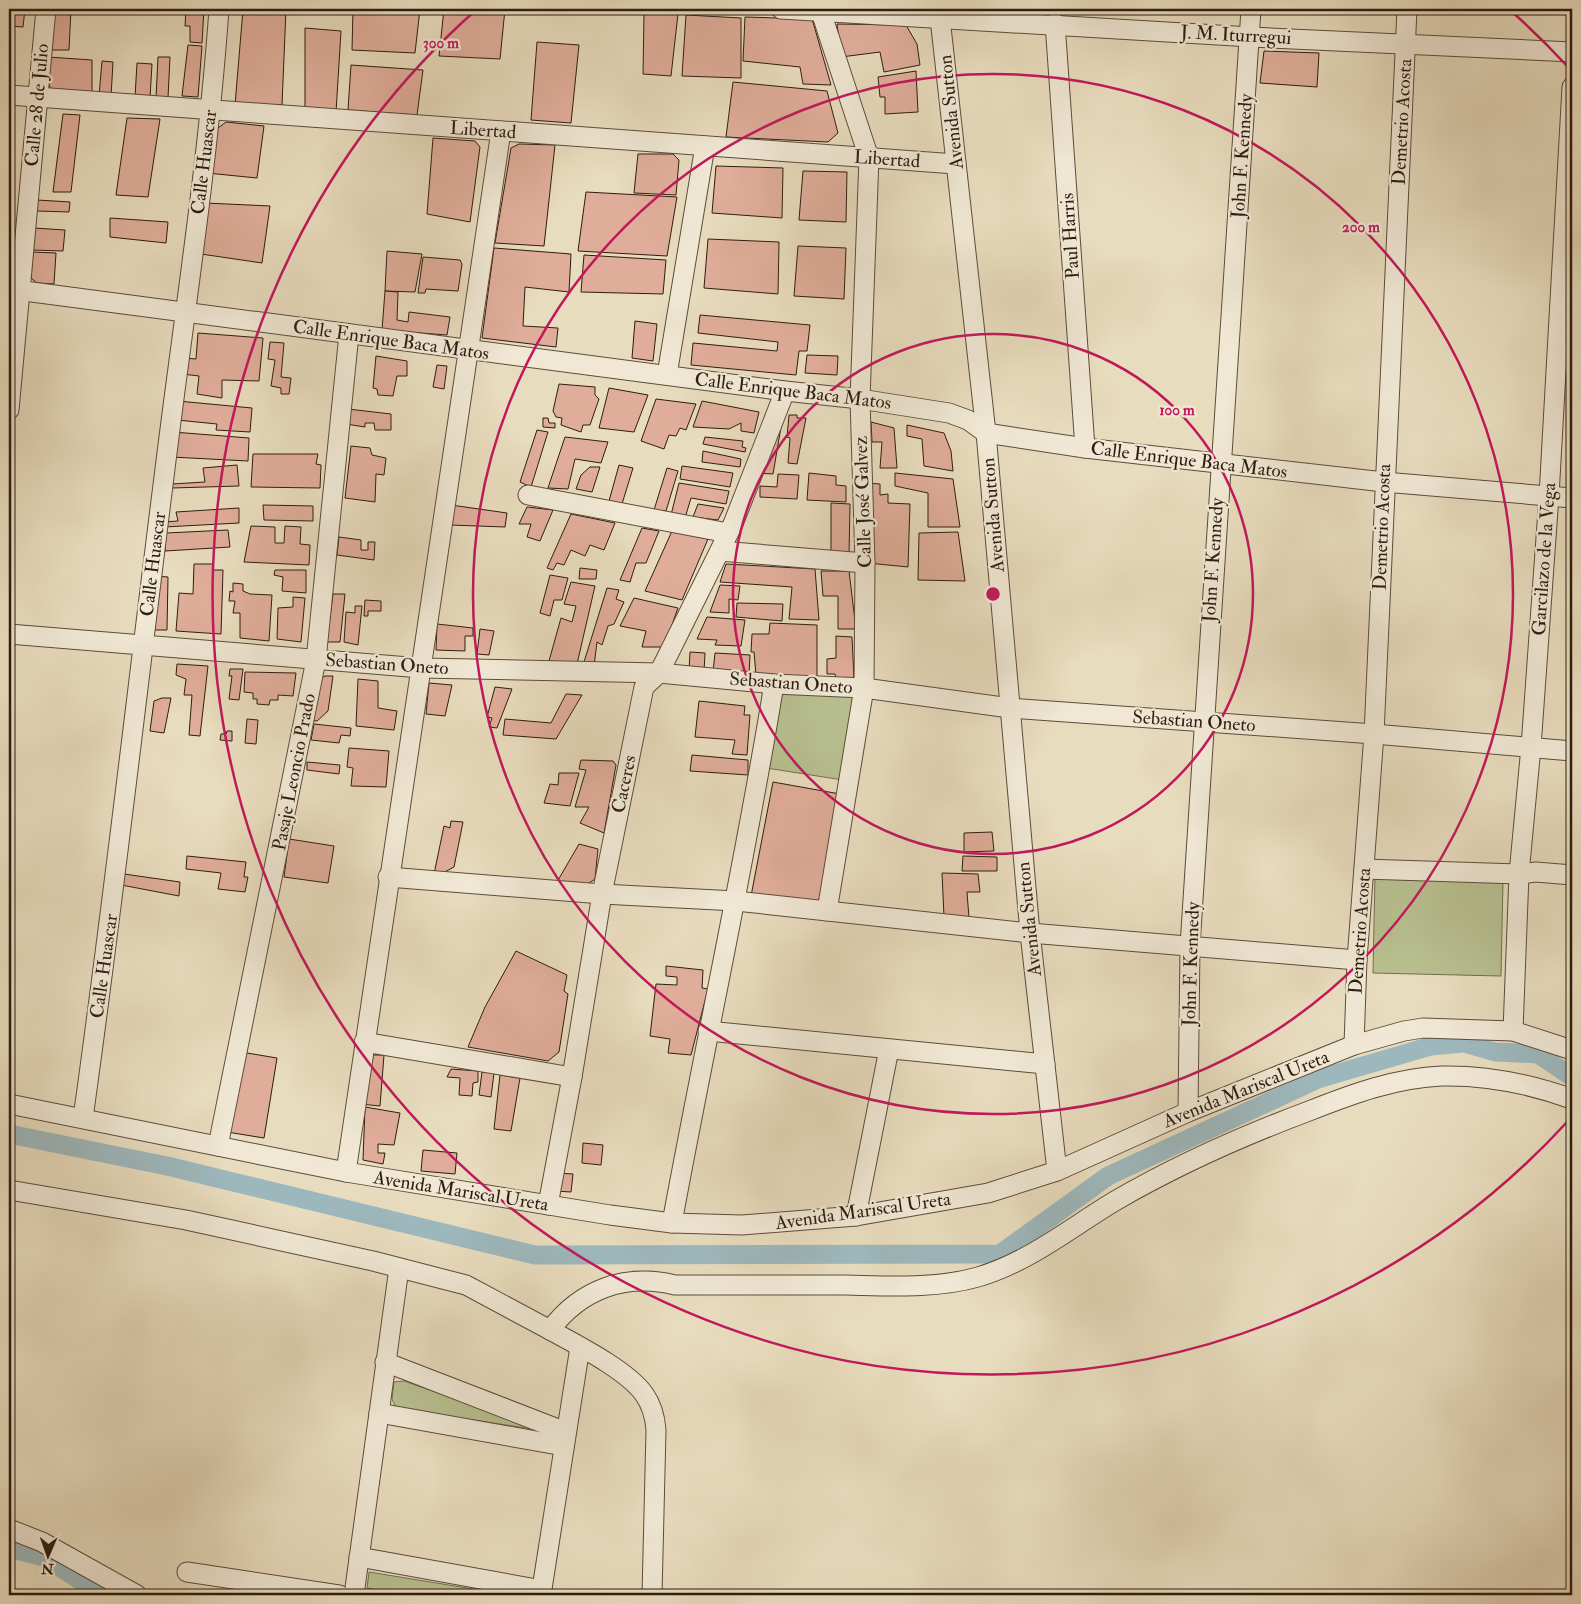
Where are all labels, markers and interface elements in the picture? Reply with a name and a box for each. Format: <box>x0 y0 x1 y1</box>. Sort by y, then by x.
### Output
street label: J. M. Iturregui <box>1179 20 1292 50</box>
text: 300 m <box>423 34 459 53</box>
street label: Calle 28 de Julio <box>20 43 54 167</box>
street label: Avenida Sutton <box>933 53 969 171</box>
street label: Demetrio Acosta <box>1387 58 1417 186</box>
street label: John F. Kennedy <box>1226 92 1258 220</box>
street label: Calle Huascar <box>186 108 222 216</box>
street label: Libertad <box>449 116 518 144</box>
street label: Libertad <box>853 145 922 173</box>
street label: Paul Harris <box>1055 192 1085 280</box>
text: 200 m <box>1342 218 1380 237</box>
street label: Calle Enrique Baca Matos <box>291 314 491 366</box>
street label: Calle Enrique Baca Matos <box>693 367 893 415</box>
text: 100 m <box>1159 401 1195 420</box>
street label: Calle José Galvez <box>849 436 877 568</box>
street label: Calle Enrique Baca Matos <box>1089 436 1289 484</box>
street label: Avenida Sutton <box>976 457 1010 574</box>
street label: Demetrio Acosta <box>1368 463 1396 591</box>
street label: Garcilazo de la Vega <box>1527 481 1561 636</box>
street label: John F. Kennedy <box>1197 496 1229 624</box>
street label: Calle Huascar <box>135 510 171 618</box>
centre of rings <box>984 585 1002 603</box>
street label: Sebastian Oneto <box>325 648 449 680</box>
street label: Sebastian Oneto <box>729 667 853 699</box>
street label: Pasaje Leoncio Prado <box>267 691 321 853</box>
street label: Sebastian Oneto <box>1132 705 1256 737</box>
street label: Caceres <box>606 753 642 815</box>
street label: Avenida Sutton <box>1011 860 1047 978</box>
street label: Demetrio Acosta <box>1344 867 1376 995</box>
street label: John F. Kennedy <box>1177 901 1205 1028</box>
street label: Calle Huascar <box>85 912 123 1020</box>
street label: Avenida Mariscal Ureta <box>1159 1045 1333 1134</box>
street label: Avenida Mariscal Ureta <box>371 1165 550 1217</box>
street label: Avenida Mariscal Ureta <box>773 1187 952 1235</box>
north arrow <box>22 1532 72 1582</box>
text: N <box>41 1560 55 1577</box>

